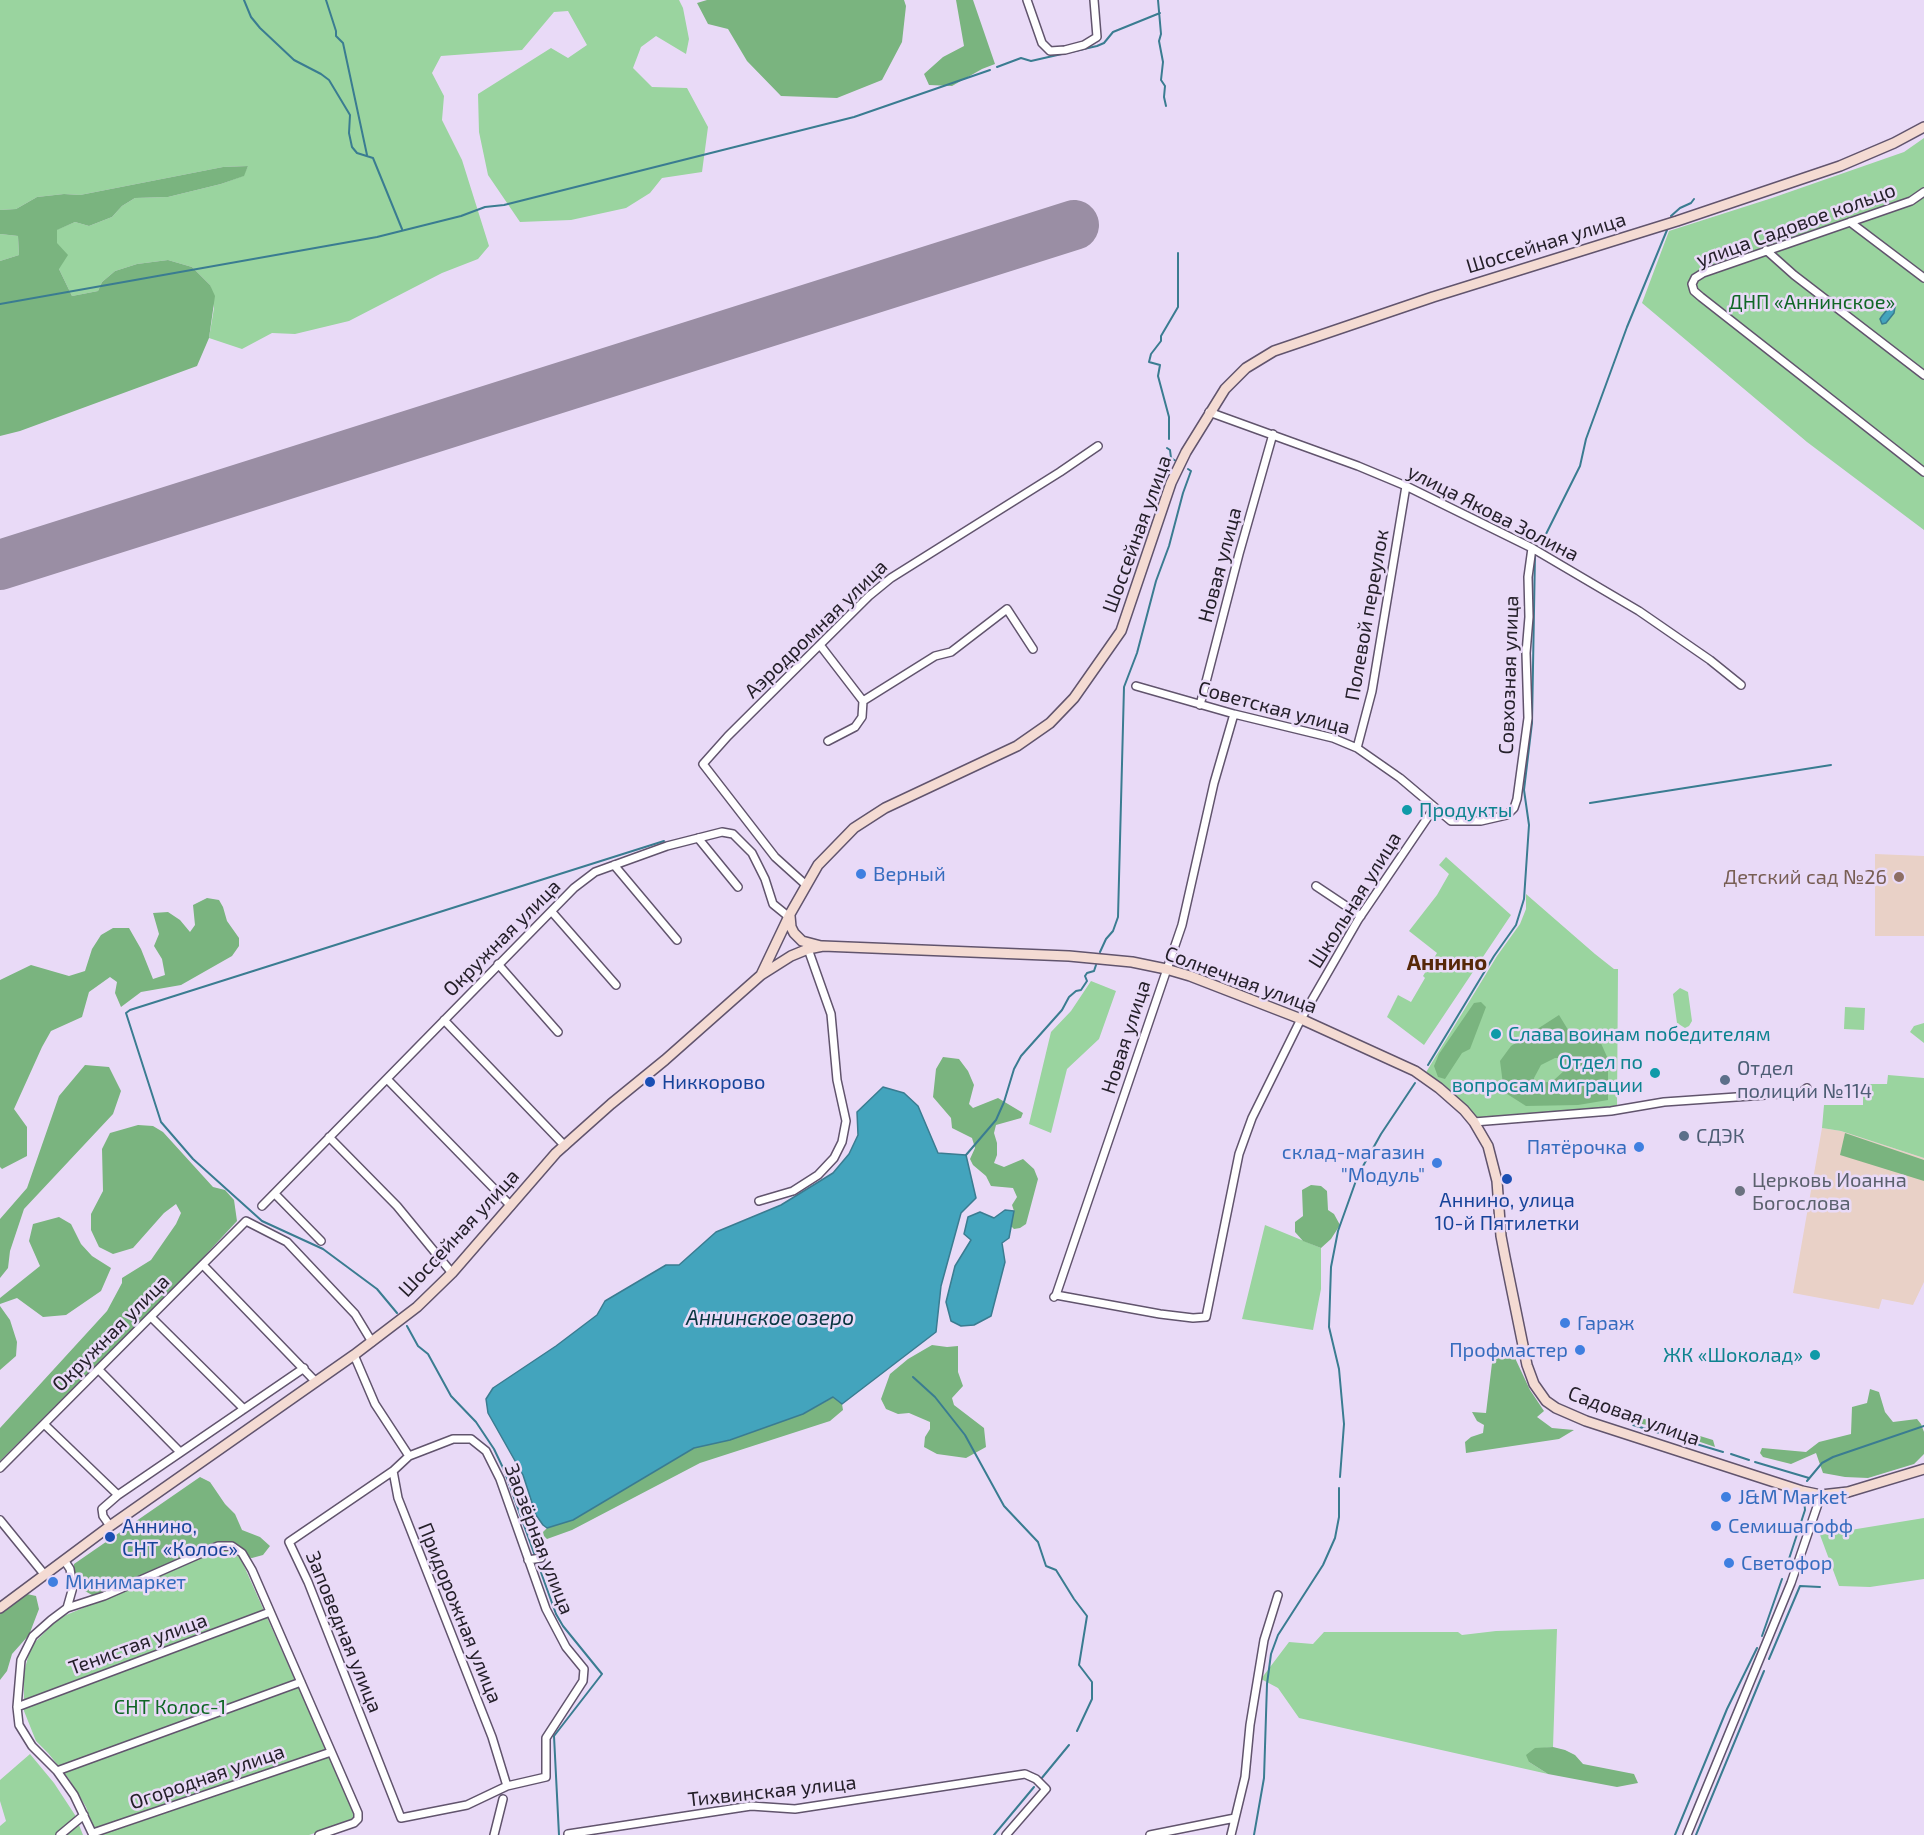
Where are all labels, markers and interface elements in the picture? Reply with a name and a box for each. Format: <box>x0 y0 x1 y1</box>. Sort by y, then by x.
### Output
street label: улица Садовое кольцо <box>1693 178 1899 272</box>
street label: Шоссейная улица <box>1463 207 1629 279</box>
park label: ДНП «Аннинское» <box>1729 290 1895 314</box>
street label: Шоссейная улица <box>1097 452 1177 616</box>
street label: улица Якова Золина <box>1403 459 1583 567</box>
street label: Новая улица <box>1193 505 1247 625</box>
street label: Полевой переулок <box>1340 528 1394 702</box>
street label: Аэродромная улица <box>740 555 892 703</box>
street label: Совхозная улица <box>1494 595 1524 755</box>
street label: Советская улица <box>1195 676 1353 740</box>
place label: Продукты <box>1419 798 1512 822</box>
marker: Продукты <box>1400 803 1414 817</box>
street label: Школьная улица <box>1304 828 1406 972</box>
place label: Верный <box>873 862 946 886</box>
place label: Детский сад №26 <box>1723 865 1887 889</box>
marker: Верный <box>854 867 868 881</box>
marker: Детский сад №26 <box>1892 870 1906 884</box>
street label: Окружная улица <box>438 874 566 1002</box>
street label: Солнечная улица <box>1161 941 1321 1019</box>
district label: Аннино <box>1407 950 1487 976</box>
street label: Новая улица <box>1096 977 1156 1097</box>
place label: Слава воинам победителям <box>1508 1022 1771 1046</box>
marker: Слава воинам победителям <box>1489 1027 1503 1041</box>
place label: Отдел по вопросам миграции <box>1452 1050 1643 1097</box>
place label: Отдел полиции №114 <box>1737 1056 1872 1103</box>
marker: Отдел по вопросам миграции <box>1648 1066 1662 1080</box>
place label: Никкорово <box>662 1070 765 1094</box>
marker: Отдел полиции №114 <box>1718 1073 1732 1087</box>
marker: Никкорово <box>643 1075 657 1089</box>
place label: СДЭК <box>1696 1124 1745 1148</box>
marker: СДЭК <box>1677 1129 1691 1143</box>
place label: Пятёрочка <box>1527 1135 1627 1159</box>
place label: склад-магазин "Модуль" <box>1282 1140 1425 1187</box>
marker: Пятёрочка <box>1632 1140 1646 1154</box>
marker: склад-магазин "Модуль" <box>1430 1156 1444 1170</box>
street label: Шоссейная улица <box>394 1164 524 1302</box>
place label: Церковь Иоанна Богослова <box>1752 1168 1907 1215</box>
marker: Аннино, улица 10-й Пятилетки <box>1500 1172 1514 1186</box>
marker: Церковь Иоанна Богослова <box>1733 1184 1747 1198</box>
place label: Аннино, улица 10-й Пятилетки <box>1435 1188 1579 1235</box>
street label: Окружная улица <box>47 1269 175 1397</box>
water label: Аннинское озеро <box>686 1305 854 1331</box>
place label: Гараж <box>1577 1311 1635 1335</box>
marker: Гараж <box>1558 1316 1572 1330</box>
place label: Профмастер <box>1449 1338 1568 1362</box>
marker: Профмастер <box>1573 1343 1587 1357</box>
place label: ЖК «Шоколад» <box>1663 1343 1803 1367</box>
marker: ЖК «Шоколад» <box>1808 1348 1822 1362</box>
street label: Садовая улица <box>1565 1381 1703 1451</box>
street label: Заозёрная улица <box>499 1460 579 1618</box>
place label: J&M Market <box>1738 1485 1847 1509</box>
marker: J&M Market <box>1719 1490 1733 1504</box>
place label: Аннино, СНТ «Колос» <box>122 1514 238 1561</box>
place label: Семишагофф <box>1728 1514 1853 1538</box>
street label: Придорожная улица <box>413 1519 507 1707</box>
marker: Семишагофф <box>1709 1519 1723 1533</box>
marker: Аннино, СНТ «Колос» <box>103 1530 117 1544</box>
street label: Заповедная улица <box>301 1548 387 1716</box>
place label: Светофор <box>1741 1551 1832 1575</box>
marker: Светофор <box>1722 1556 1736 1570</box>
place label: Минимаркет <box>65 1570 186 1594</box>
marker: Минимаркет <box>46 1575 60 1589</box>
street label: Тенистая улица <box>66 1608 210 1680</box>
park label: СНТ Колос-1 <box>114 1695 226 1719</box>
street label: Огородная улица <box>126 1739 288 1815</box>
street label: Тихвинская улица <box>686 1770 858 1812</box>

